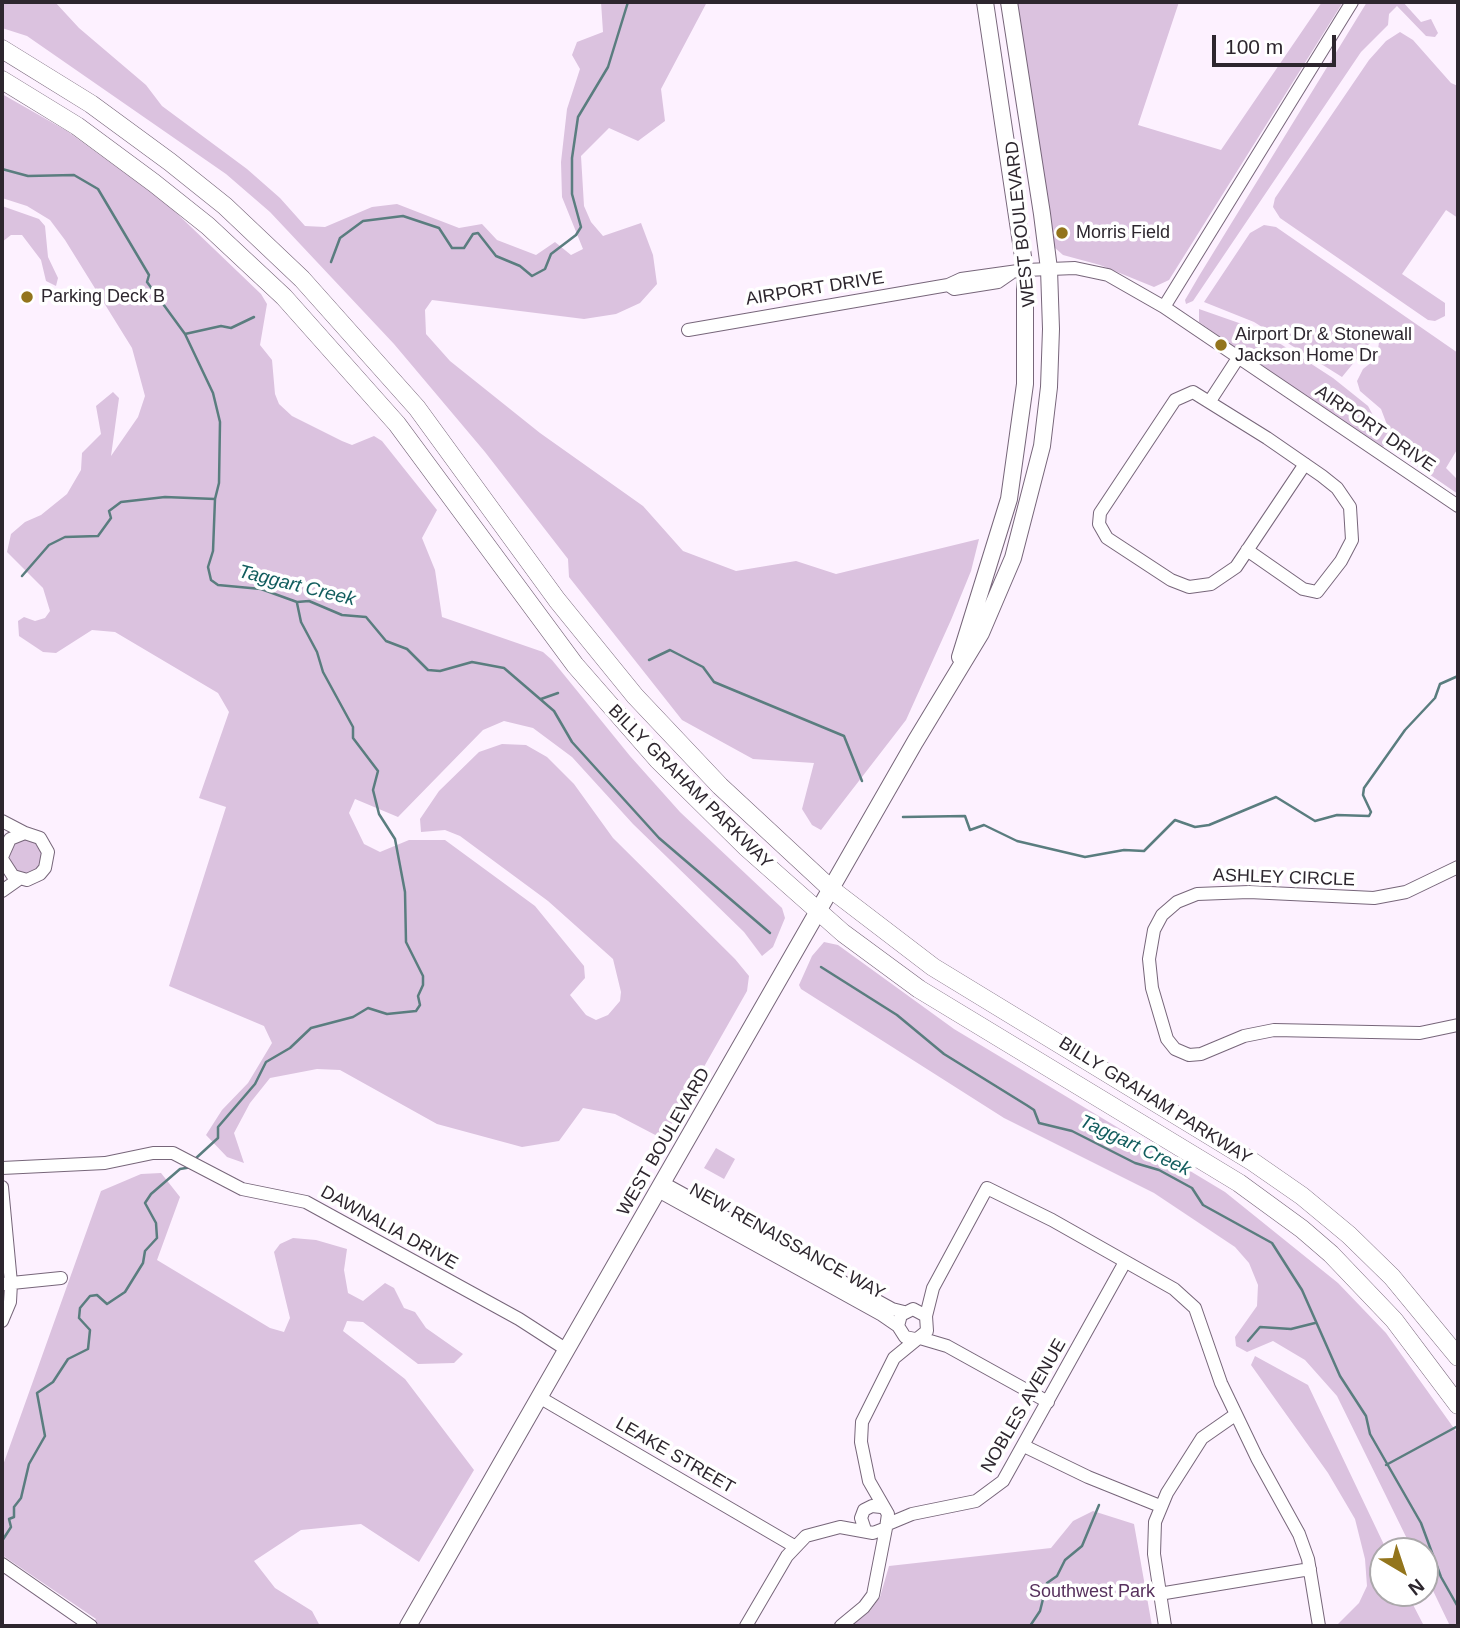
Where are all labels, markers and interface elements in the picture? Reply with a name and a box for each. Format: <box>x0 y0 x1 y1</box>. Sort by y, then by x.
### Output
scale bar <box>1215 21 1339 65</box>
text: 100 m <box>1225 35 1283 58</box>
street label: WEST BOULEVARD <box>1002 140 1040 308</box>
place label: Morris Field <box>1076 222 1170 244</box>
marker: Morris Field <box>1054 225 1070 241</box>
street label: AIRPORT DRIVE <box>744 267 886 311</box>
place label: Parking Deck B <box>41 286 165 308</box>
marker: Parking Deck B <box>19 289 35 305</box>
place label: Airport Dr & Stonewall Jackson Home Dr <box>1235 324 1412 366</box>
marker: Airport Dr & Stonewall Jackson Home Dr <box>1213 337 1229 353</box>
street label: AIRPORT DRIVE <box>1311 381 1439 477</box>
water label: Taggart Creek <box>236 560 358 612</box>
street label: BILLY GRAHAM PARKWAY <box>603 700 777 874</box>
street label: ASHLEY CIRCLE <box>1213 865 1355 891</box>
street label: BILLY GRAHAM PARKWAY <box>1055 1033 1255 1169</box>
street label: WEST BOULEVARD <box>613 1064 715 1220</box>
water label: Taggart Creek <box>1076 1110 1194 1182</box>
street label: NEW RENAISSANCE WAY <box>686 1179 888 1305</box>
street label: DAWNALIA DRIVE <box>317 1181 461 1275</box>
street label: NOBLES AVENUE <box>977 1335 1071 1477</box>
street label: LEAKE STREET <box>612 1413 738 1499</box>
north arrow <box>1369 1537 1439 1607</box>
text: N <box>1404 1575 1428 1600</box>
park label: Southwest Park <box>1029 1581 1155 1603</box>

